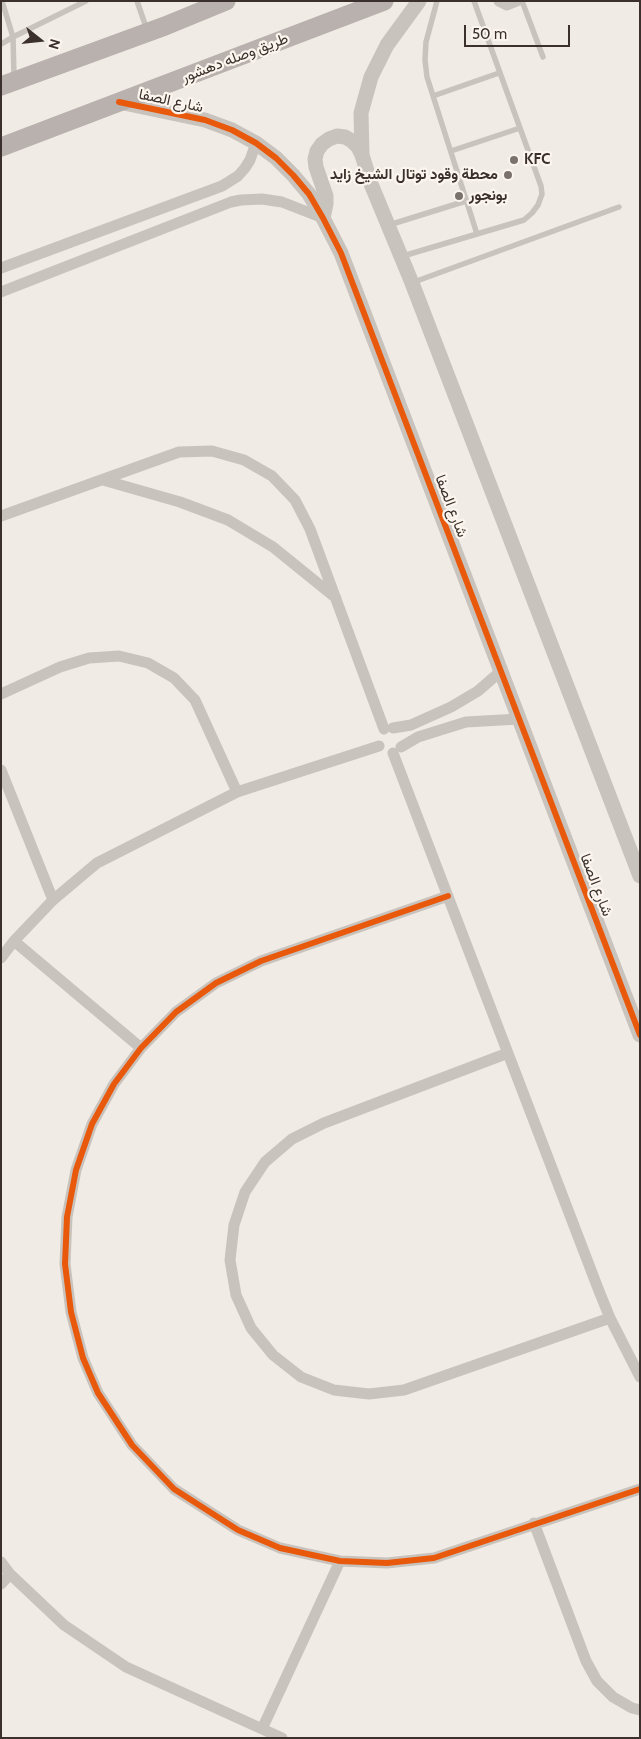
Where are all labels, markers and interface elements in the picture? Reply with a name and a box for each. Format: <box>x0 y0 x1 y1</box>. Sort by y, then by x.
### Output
north arrow <box>15 15 65 65</box>
scale bar <box>466 15 572 47</box>
text: 50 m <box>472 25 507 43</box>
street label: طريق وصله دهشور <box>179 29 291 87</box>
text: N <box>44 37 64 51</box>
street label: شارع الصفا <box>137 85 205 117</box>
place label: KFC <box>524 151 550 169</box>
marker: KFC <box>508 154 520 166</box>
place label: محطة وقود توتال الشيخ زايد <box>330 166 498 184</box>
marker: محطة وقود توتال الشيخ زايد <box>502 169 514 181</box>
place label: بونجور <box>469 187 507 205</box>
marker: بونجور <box>453 190 465 202</box>
street label: شارع الصفا <box>431 472 471 540</box>
street label: شارع الصفا <box>576 851 616 919</box>

